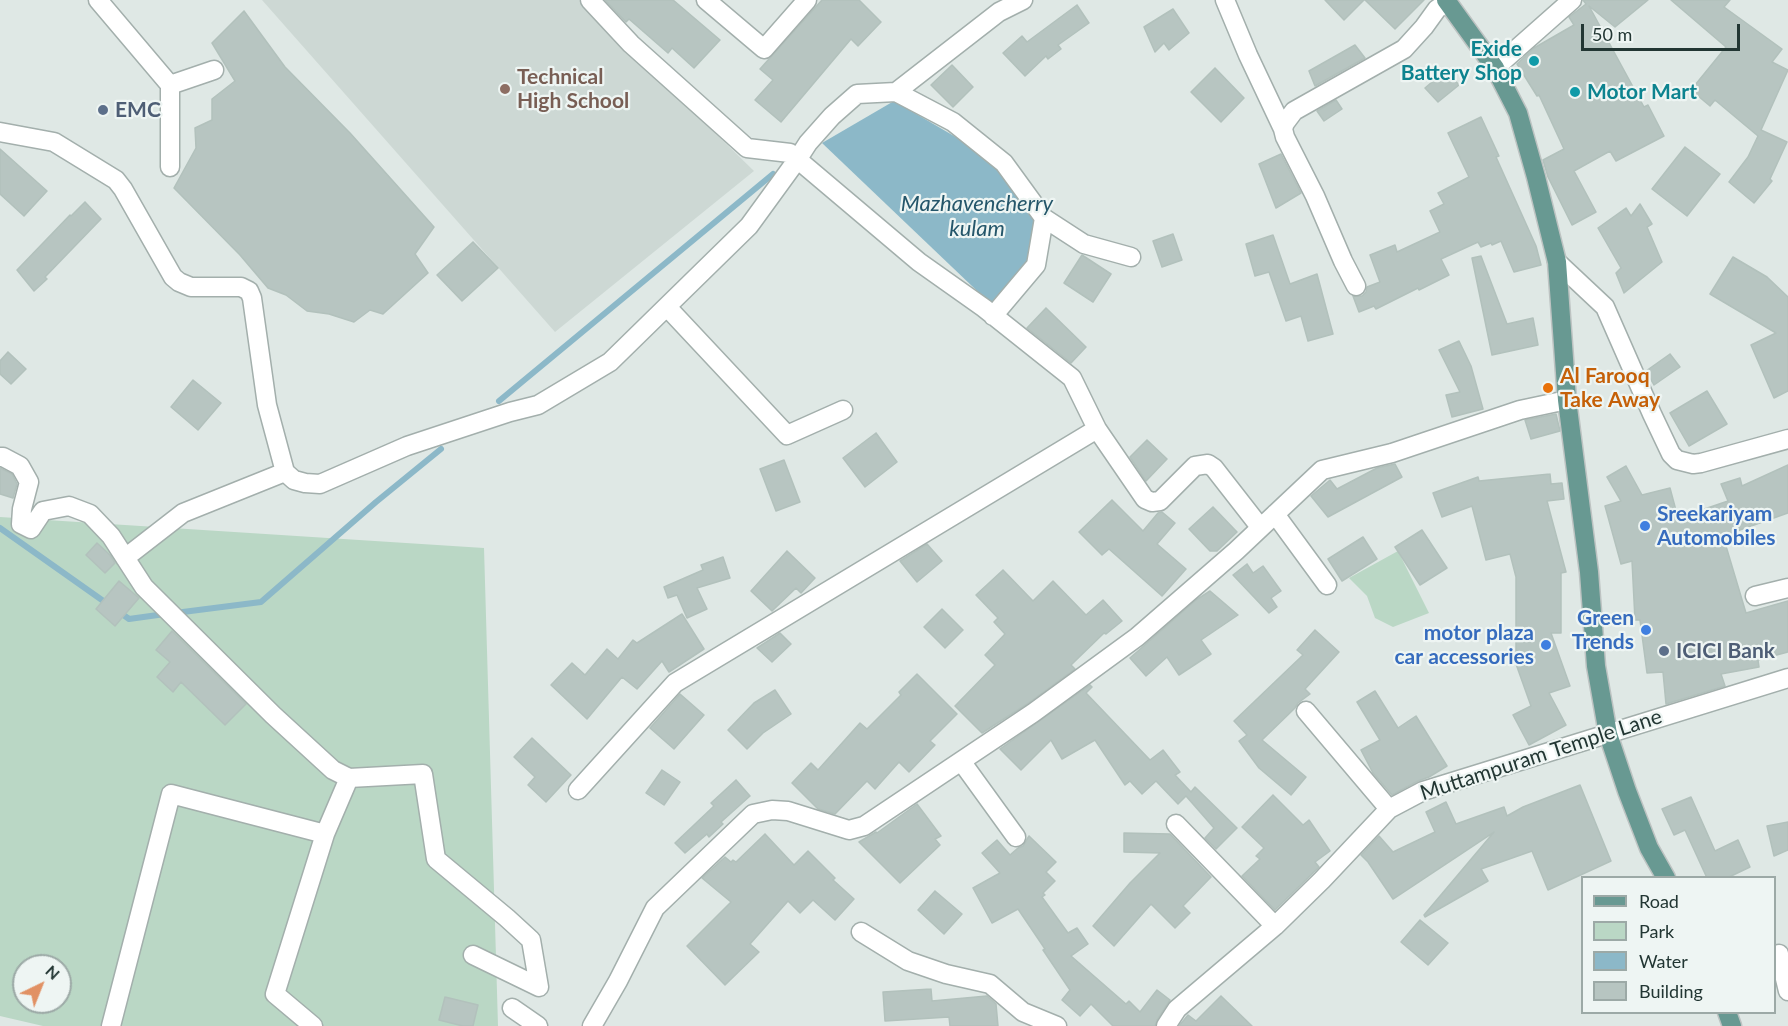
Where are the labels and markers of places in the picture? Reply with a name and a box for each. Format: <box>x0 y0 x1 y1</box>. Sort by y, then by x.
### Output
place label: Exide Battery Shop <box>1401 36 1522 86</box>
marker: Exide Battery Shop <box>1527 54 1541 68</box>
place label: Technical High School <box>517 64 629 114</box>
place label: Motor Mart <box>1587 79 1697 105</box>
marker: Technical High School <box>498 82 512 96</box>
marker: Motor Mart <box>1568 85 1582 99</box>
place label: EMC <box>115 97 161 123</box>
marker: EMC <box>96 103 110 117</box>
place label: Al Farooq Take Away <box>1560 363 1660 413</box>
marker: Al Farooq Take Away <box>1541 381 1555 395</box>
place label: Sreekariyam Automobiles <box>1657 501 1776 551</box>
marker: Sreekariyam Automobiles <box>1638 519 1652 533</box>
place label: Green Trends <box>1572 605 1634 655</box>
place label: motor plaza car accessories <box>1394 620 1534 670</box>
marker: Green Trends <box>1639 623 1653 637</box>
marker: motor plaza car accessories <box>1539 638 1553 652</box>
place label: ICICI Bank <box>1676 638 1775 664</box>
marker: ICICI Bank <box>1657 644 1671 658</box>

